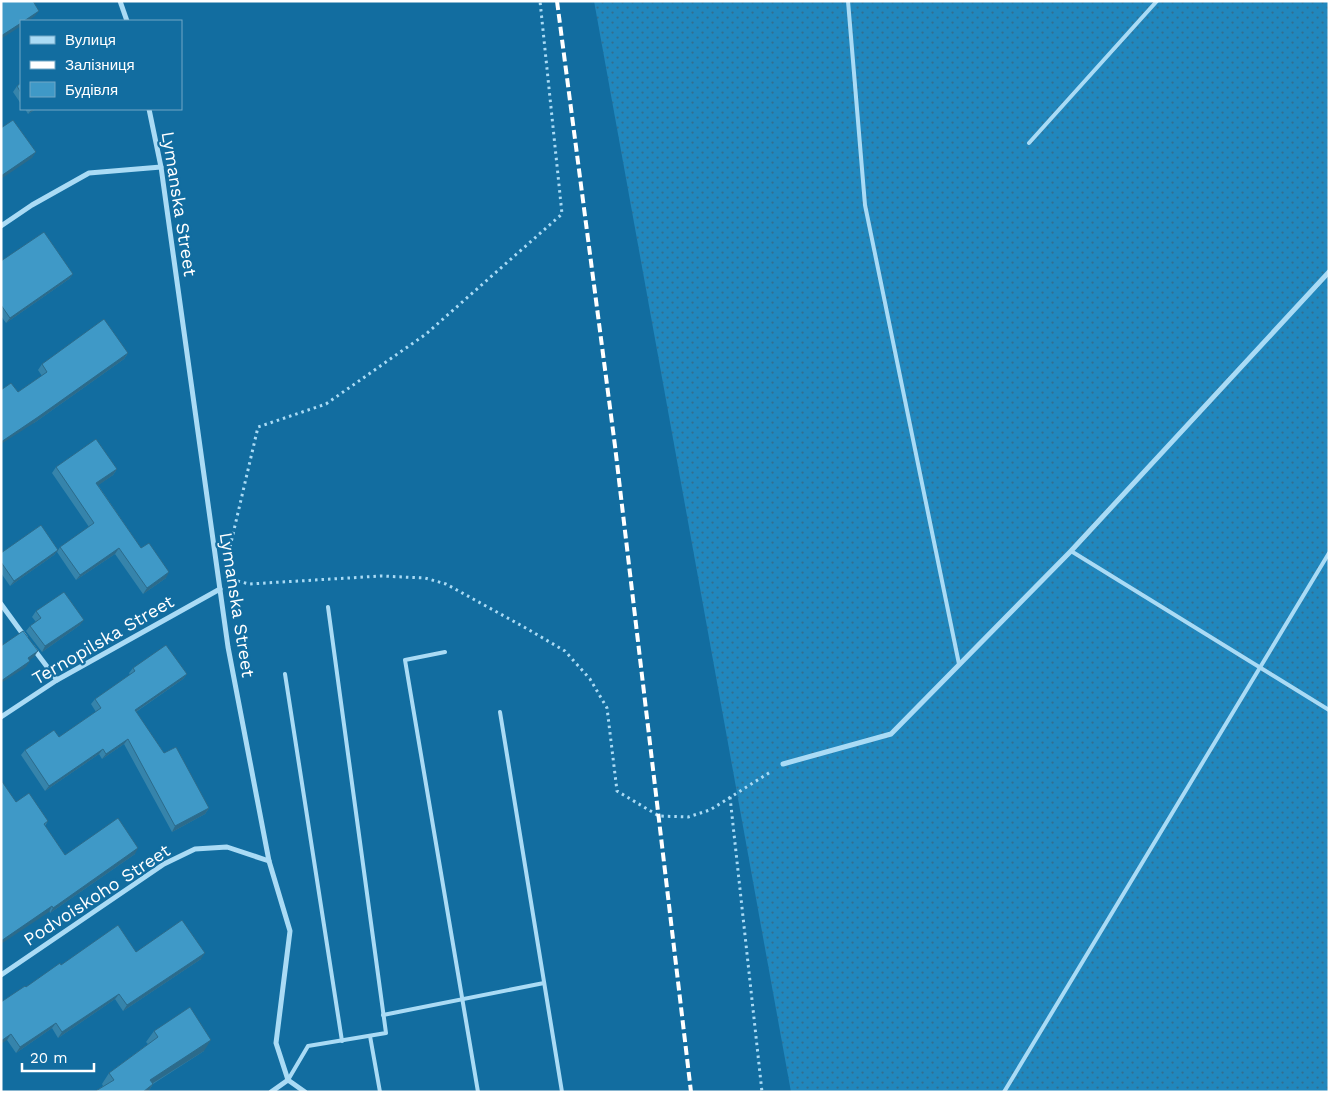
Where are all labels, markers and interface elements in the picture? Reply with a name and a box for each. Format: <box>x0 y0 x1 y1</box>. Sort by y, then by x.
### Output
legend <box>20 20 182 110</box>
text: Вулиця <box>65 31 116 49</box>
text: Залізниця <box>65 56 135 74</box>
text: Будівля <box>65 81 118 99</box>
street label: Lymanska Street <box>158 130 201 278</box>
street label: Lymanska Street <box>216 531 259 679</box>
street label: Ternopilska Street <box>28 590 178 689</box>
street label: Podvoiskoho Street <box>20 839 174 950</box>
scale bar <box>22 1040 95 1072</box>
text: 20 m <box>30 1049 68 1067</box>

